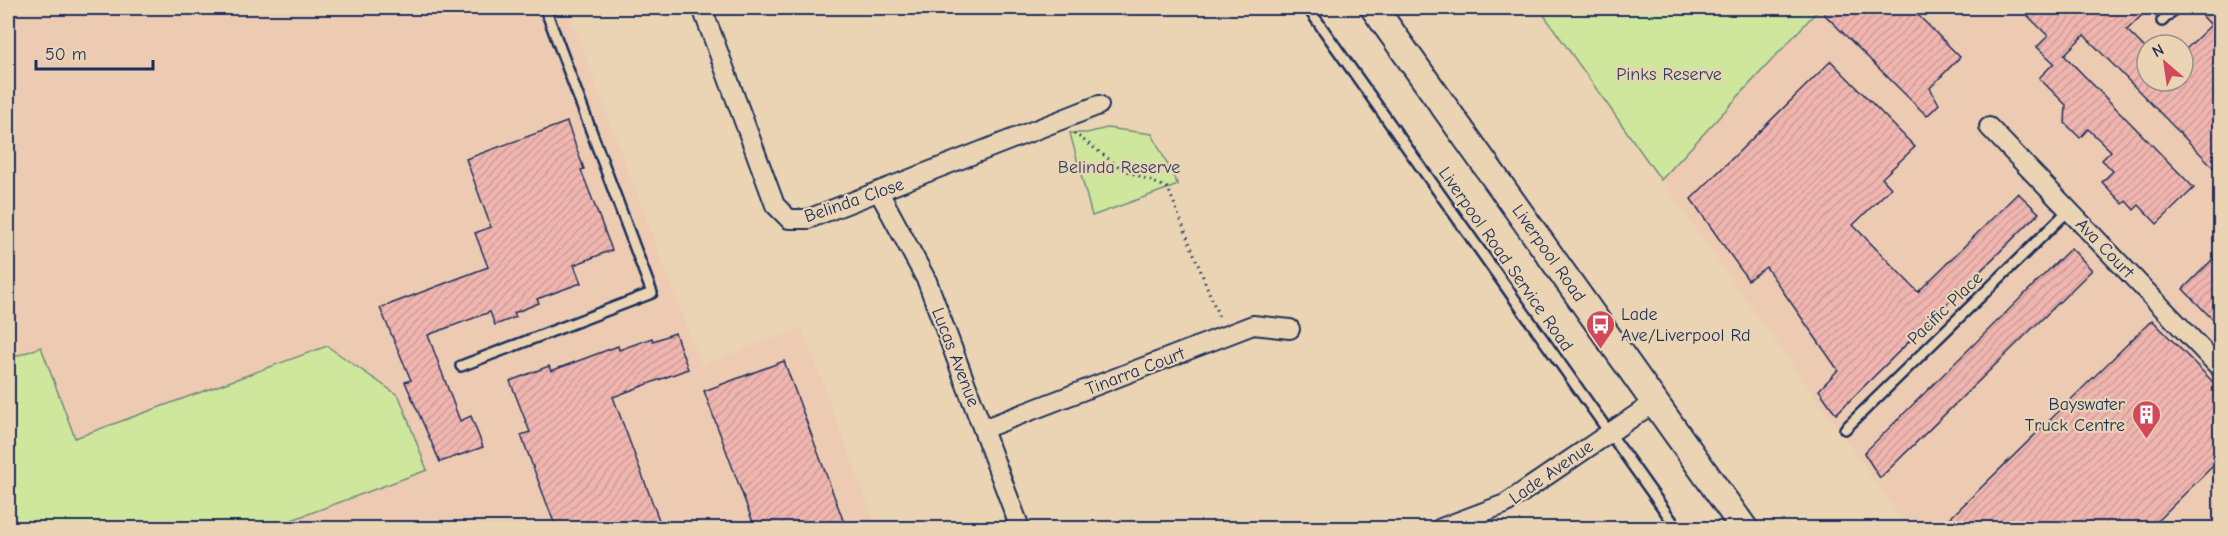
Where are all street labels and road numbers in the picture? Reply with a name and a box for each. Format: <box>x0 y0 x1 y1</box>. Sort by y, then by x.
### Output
street label: Liverpool Road Service Road <box>1434 163 1577 355</box>
street label: Belinda Close <box>802 174 907 227</box>
street label: Liverpool Road <box>1507 201 1590 306</box>
street label: Ava Court <box>2071 214 2139 283</box>
street label: Pacific Place <box>1903 267 1987 349</box>
street label: Lucas Avenue <box>927 305 984 410</box>
street label: Tinarra Court <box>1083 343 1188 400</box>
street label: Lade Avenue <box>1505 436 1597 509</box>

